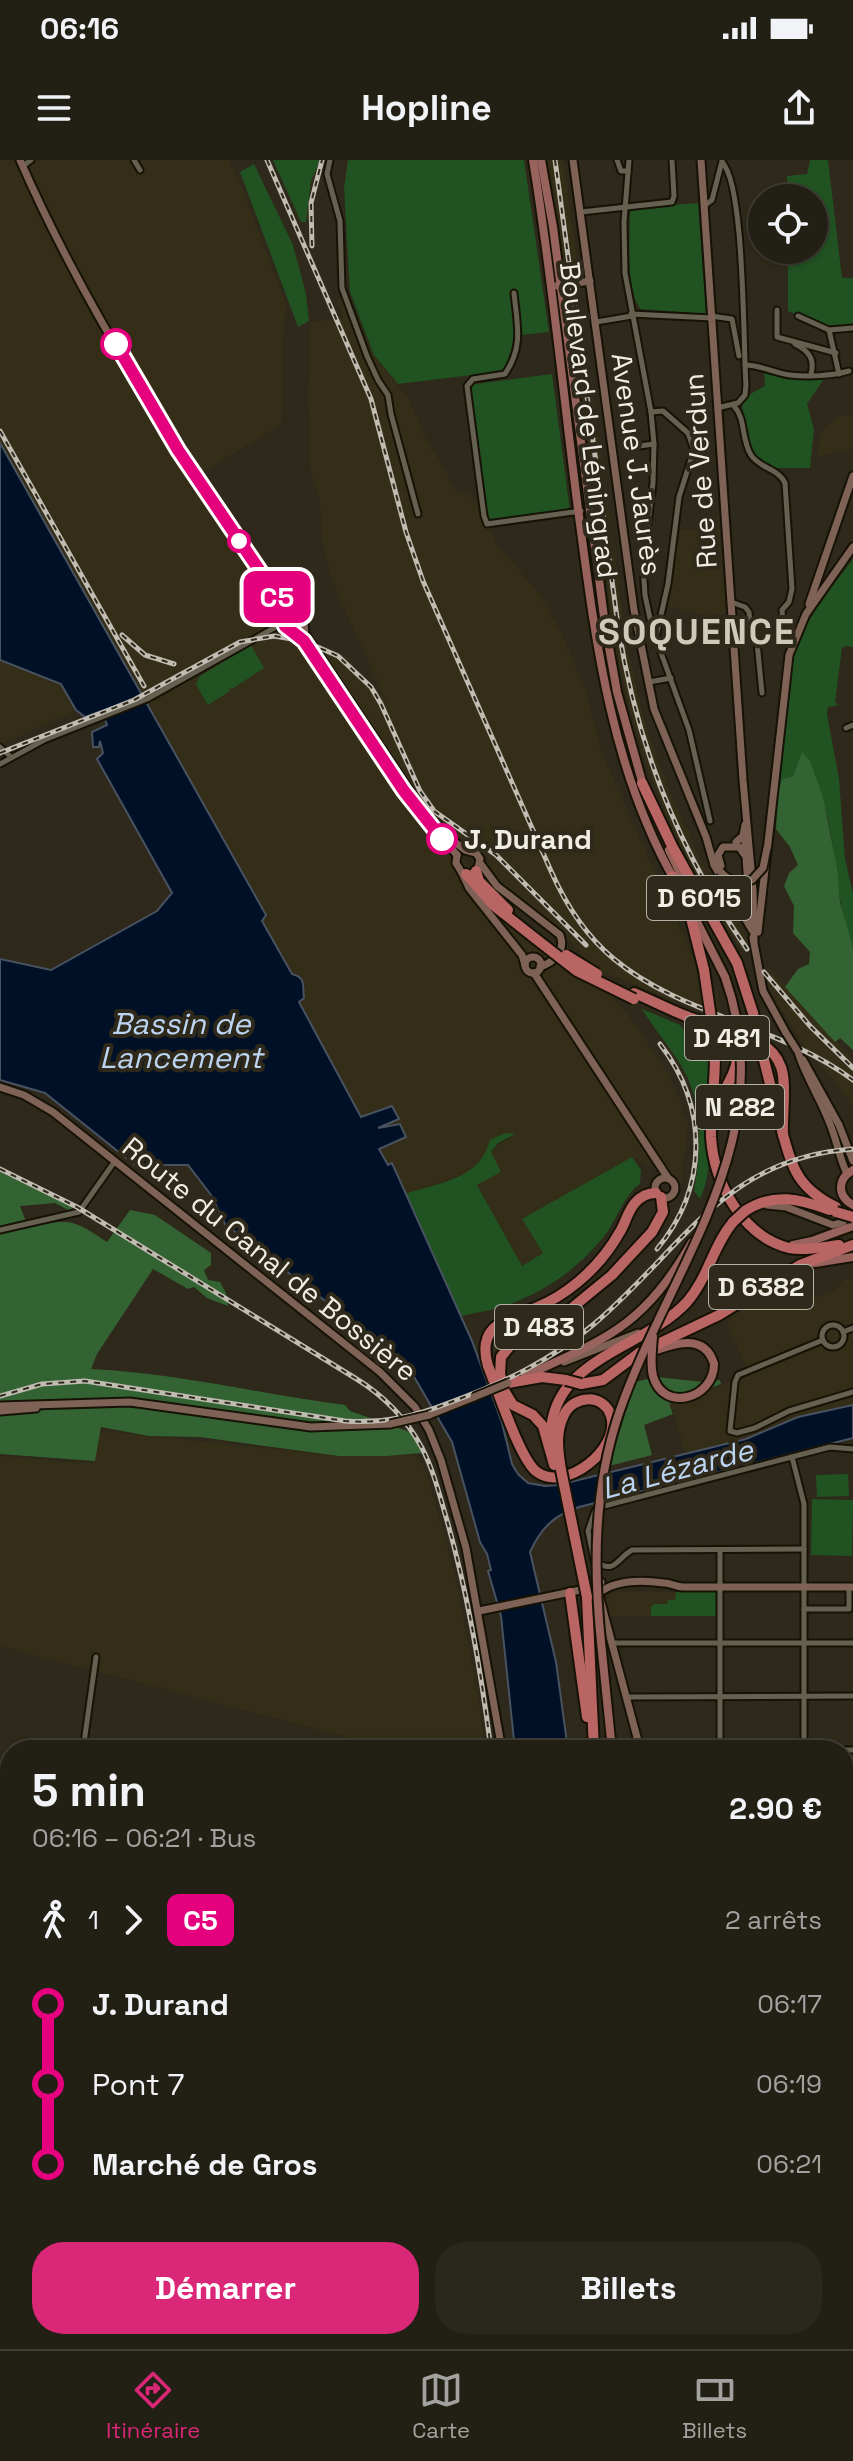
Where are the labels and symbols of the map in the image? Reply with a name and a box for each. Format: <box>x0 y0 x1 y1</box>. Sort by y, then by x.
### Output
street label: Boulevard de Léningrad <box>552 260 626 580</box>
unlabelled marker <box>101 329 131 359</box>
street label: Avenue J. Jaurès <box>604 350 670 578</box>
street label: Rue de Verdun <box>675 372 725 570</box>
unlabelled marker <box>228 530 250 552</box>
line badge: C5 <box>241 571 313 623</box>
district label: SOQUENCE <box>598 609 796 655</box>
place label: J. Durand <box>464 821 592 857</box>
marker: J. Durand <box>427 824 457 854</box>
road number: D 6015 <box>647 876 751 920</box>
water label: Bassin de Lancement <box>99 1004 266 1077</box>
road number: D 481 <box>685 1016 769 1060</box>
road number: N 282 <box>696 1085 784 1129</box>
street label: Route du Canal de Bossière <box>115 1129 425 1389</box>
road number: D 6382 <box>709 1265 813 1309</box>
road number: D 483 <box>495 1305 583 1349</box>
water label: La Lézarde <box>597 1430 758 1508</box>

